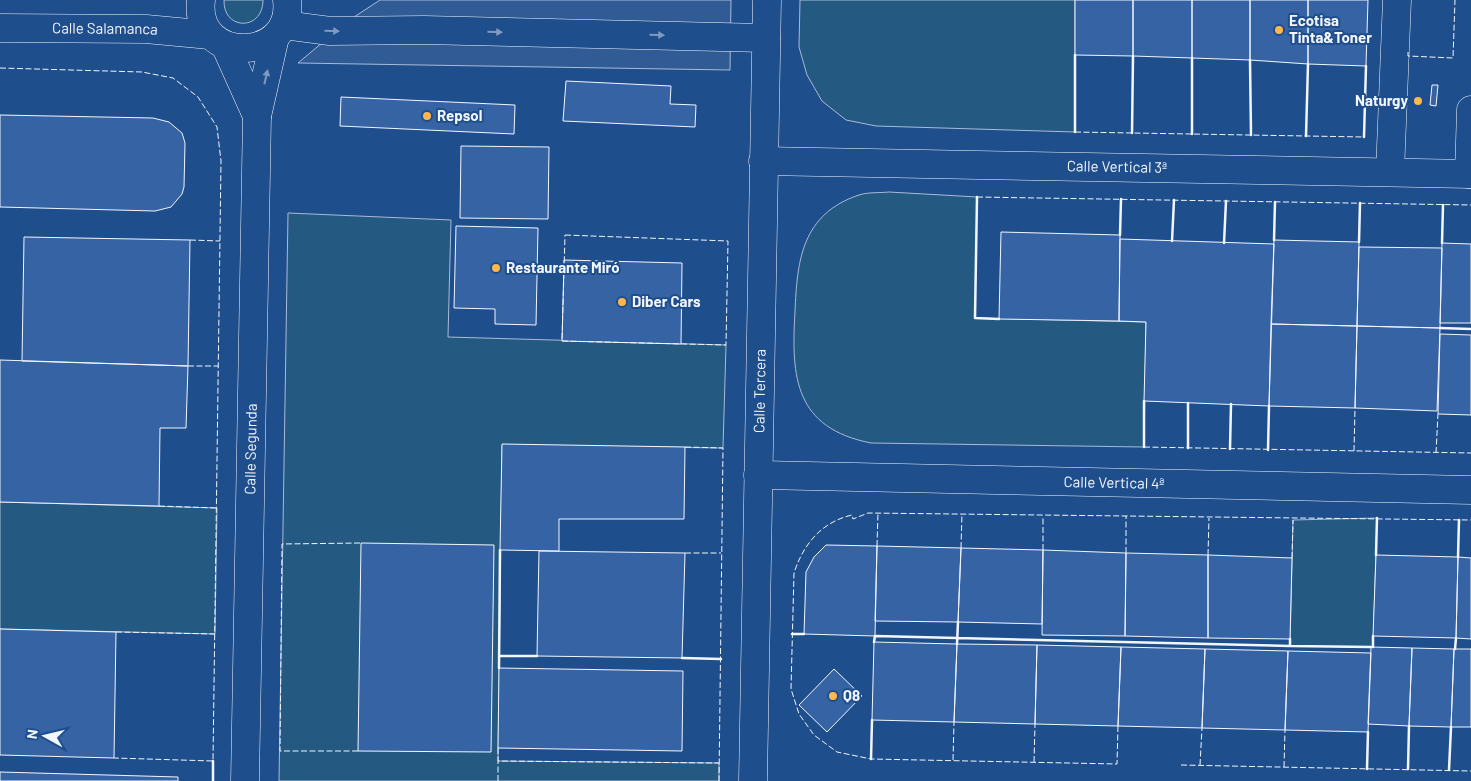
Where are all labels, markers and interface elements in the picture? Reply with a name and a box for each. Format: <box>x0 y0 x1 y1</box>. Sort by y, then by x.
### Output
place label: Ecotisa Tinta&Toner <box>1289 11 1372 46</box>
street label: Calle Salamanca <box>52 18 159 38</box>
marker: Ecotisa Tinta&Toner <box>1273 24 1285 36</box>
one-way arrow <box>325 27 341 35</box>
one-way arrow <box>487 28 503 36</box>
one-way arrow <box>650 31 666 39</box>
one-way arrow <box>262 69 270 84</box>
place label: Naturgy <box>1355 91 1408 109</box>
marker: Naturgy <box>1412 95 1424 107</box>
place label: Repsol <box>437 106 482 124</box>
marker: Repsol <box>421 110 433 122</box>
street label: Calle Vertical 3ª <box>1067 156 1167 176</box>
place label: Restaurante Miró <box>506 258 619 276</box>
marker: Restaurante Miró <box>490 262 502 274</box>
place label: Diber Cars <box>632 292 701 310</box>
marker: Diber Cars <box>616 296 628 308</box>
street label: Calle Tercera <box>749 349 769 433</box>
street label: Calle Segunda <box>240 403 260 495</box>
street label: Calle Vertical 4ª <box>1064 472 1165 492</box>
place label: Q8 <box>843 686 860 704</box>
marker: Q8 <box>827 690 839 702</box>
north arrow <box>20 711 70 761</box>
text: N <box>23 728 41 740</box>

